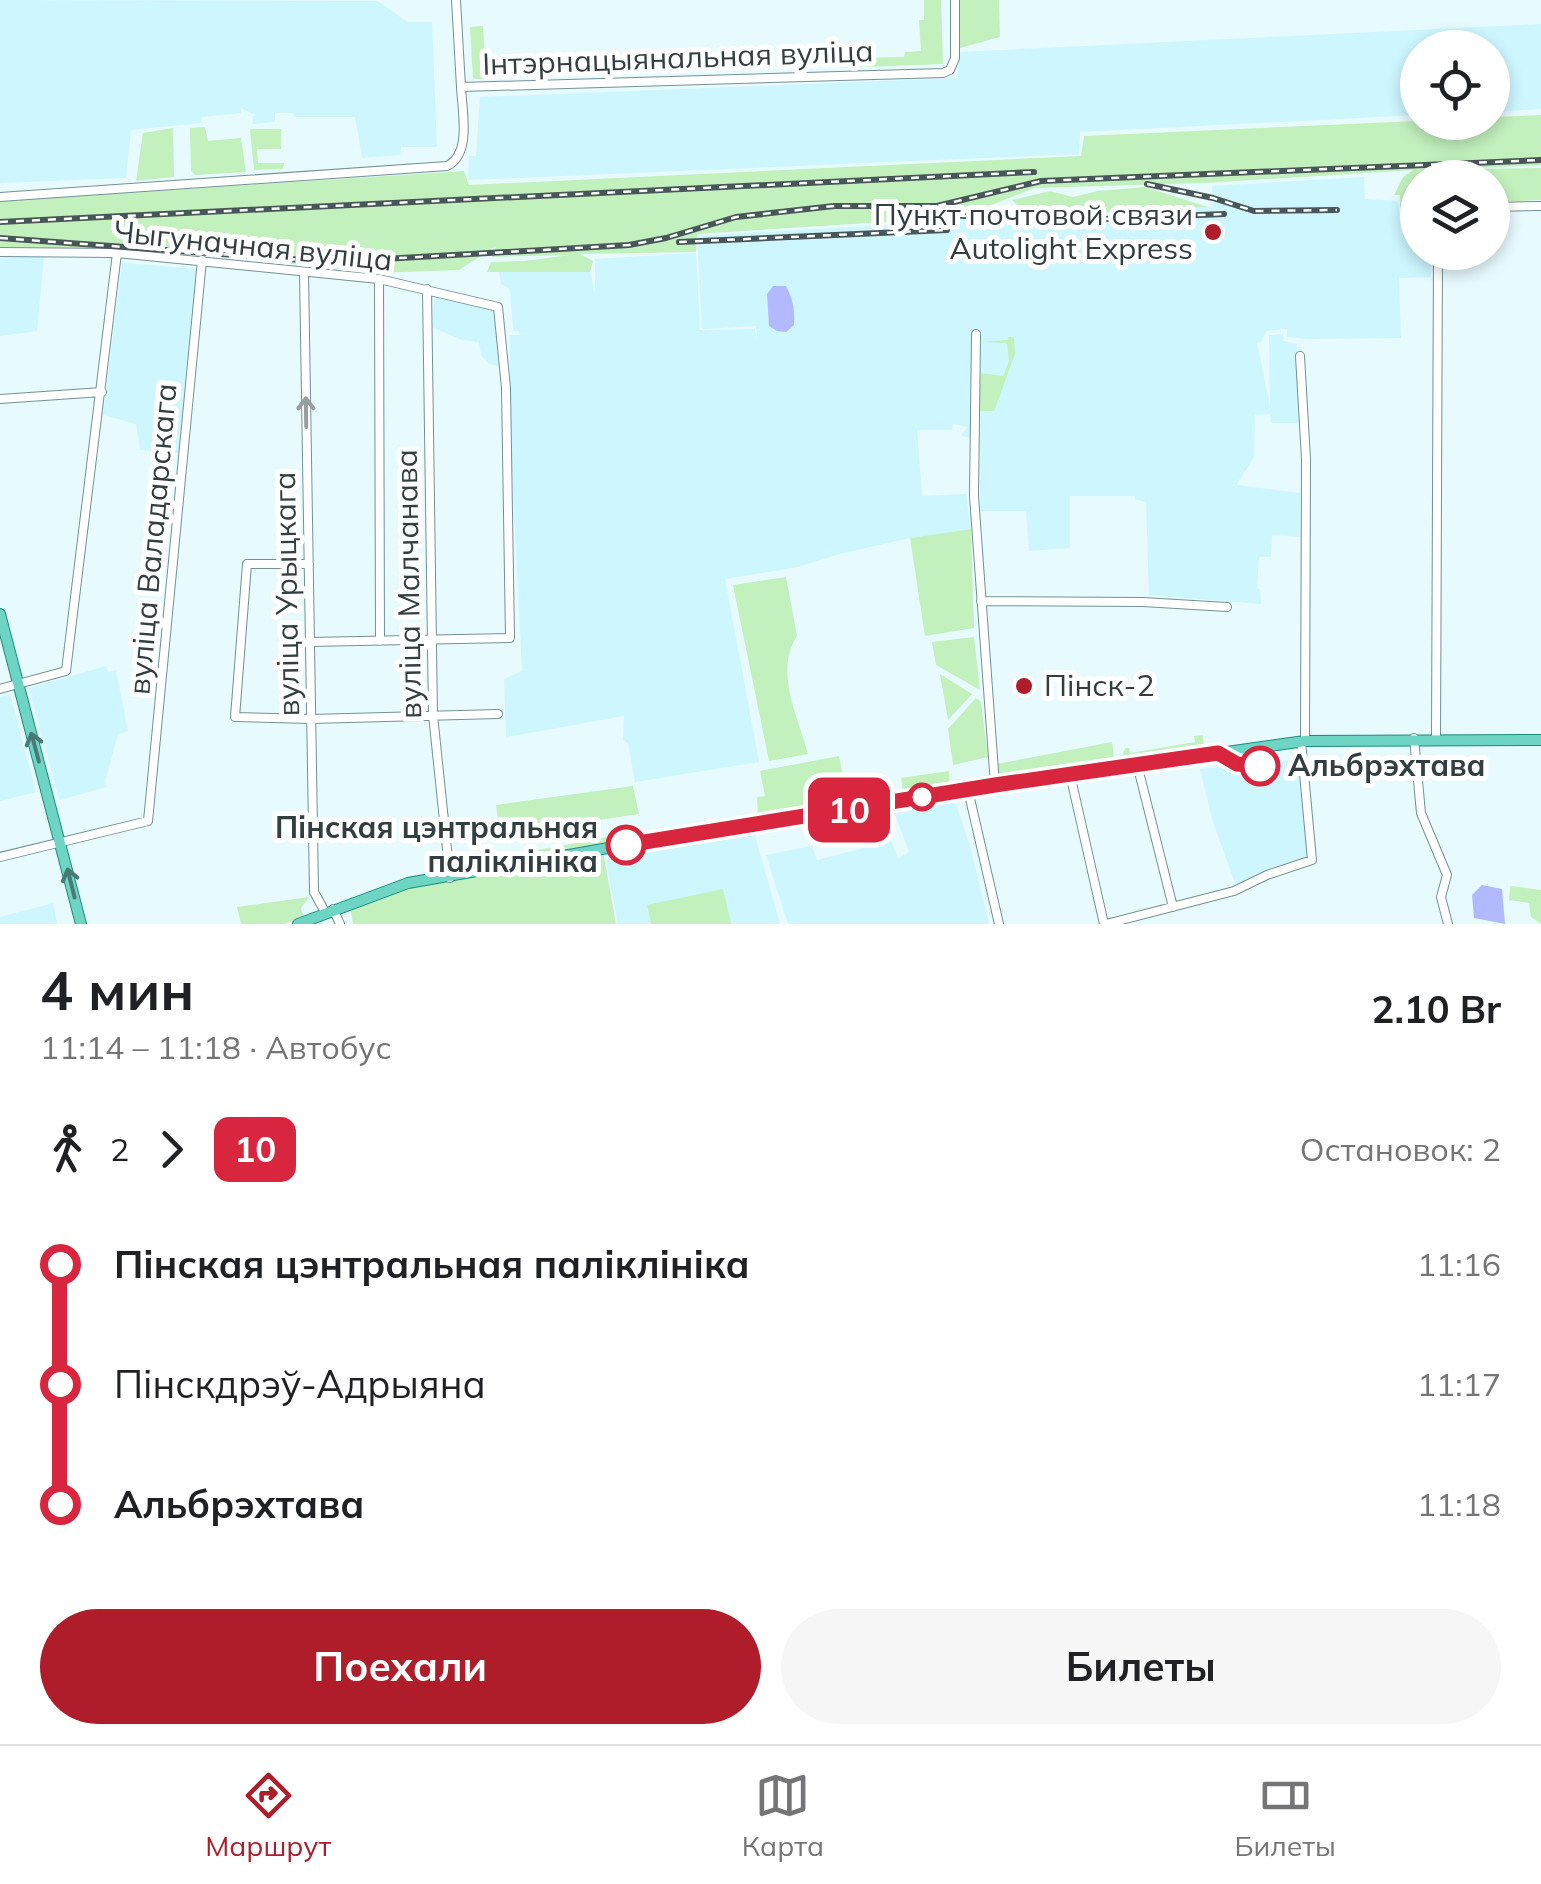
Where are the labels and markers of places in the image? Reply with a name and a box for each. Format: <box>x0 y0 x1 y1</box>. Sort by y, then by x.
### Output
place label: Пункт почтовой связи Autolight Express <box>874 195 1193 267</box>
marker: Пункт почтовой связи Autolight Express <box>1202 221 1224 243</box>
place label: Пінск-2 <box>1044 666 1154 704</box>
marker: Пінск-2 <box>1013 675 1035 697</box>
place label: Альбрэхтава <box>1288 746 1486 784</box>
marker: Альбрэхтава <box>1241 747 1279 785</box>
unlabelled marker <box>909 784 935 810</box>
place label: Пінская цэнтральная паліклініка <box>275 808 598 880</box>
marker: Пінская цэнтральная паліклініка <box>607 826 645 864</box>

